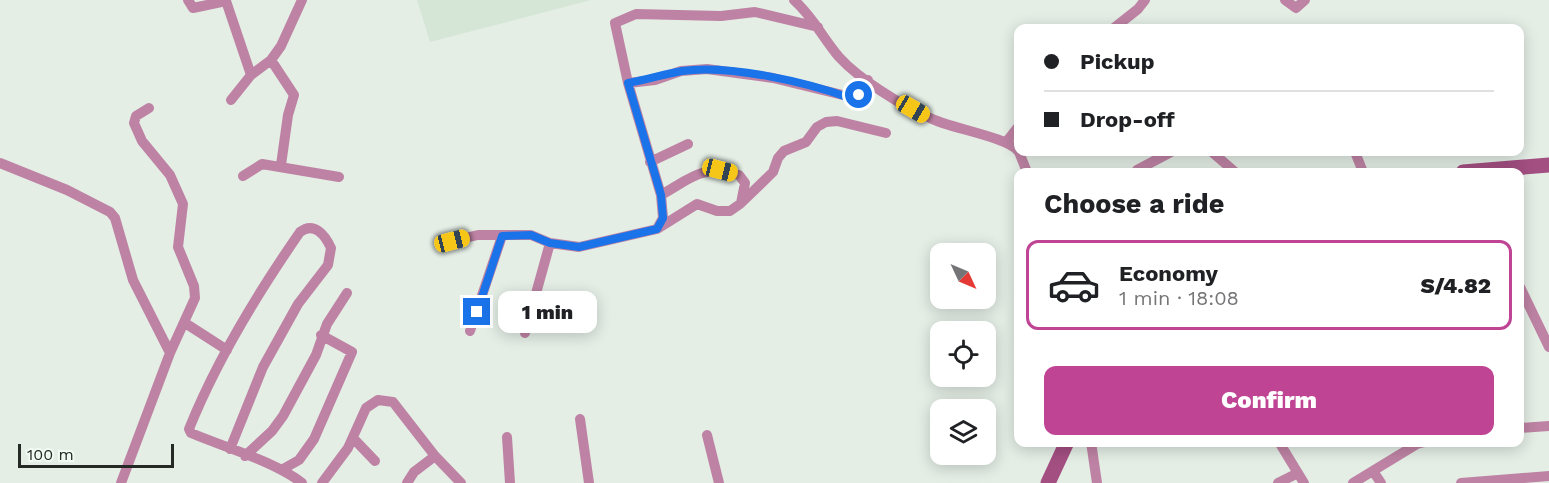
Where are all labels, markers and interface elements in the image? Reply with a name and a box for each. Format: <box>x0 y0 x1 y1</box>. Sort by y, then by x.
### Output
text: Pickup <box>1080 49 1155 74</box>
route start <box>845 81 872 108</box>
car <box>893 92 933 126</box>
text: Drop-off <box>1080 107 1175 132</box>
car <box>700 157 740 183</box>
text: Choose a ride <box>1044 188 1224 220</box>
car <box>432 228 472 254</box>
north arrow <box>930 243 996 309</box>
map controls <box>930 243 996 465</box>
icon: car <box>1047 258 1101 312</box>
text: Economy <box>1119 261 1218 286</box>
text: S/4.82 <box>1421 273 1491 298</box>
text: 1 min · 18:08 <box>1119 286 1239 310</box>
callout: 1 min <box>498 291 597 333</box>
route end <box>463 298 490 325</box>
text: 1 min <box>522 300 573 324</box>
button: locate <box>930 321 996 387</box>
button: Confirm <box>1044 366 1494 435</box>
button: layers <box>930 399 996 465</box>
scale bar <box>18 441 174 468</box>
text: 100 m <box>27 445 74 464</box>

